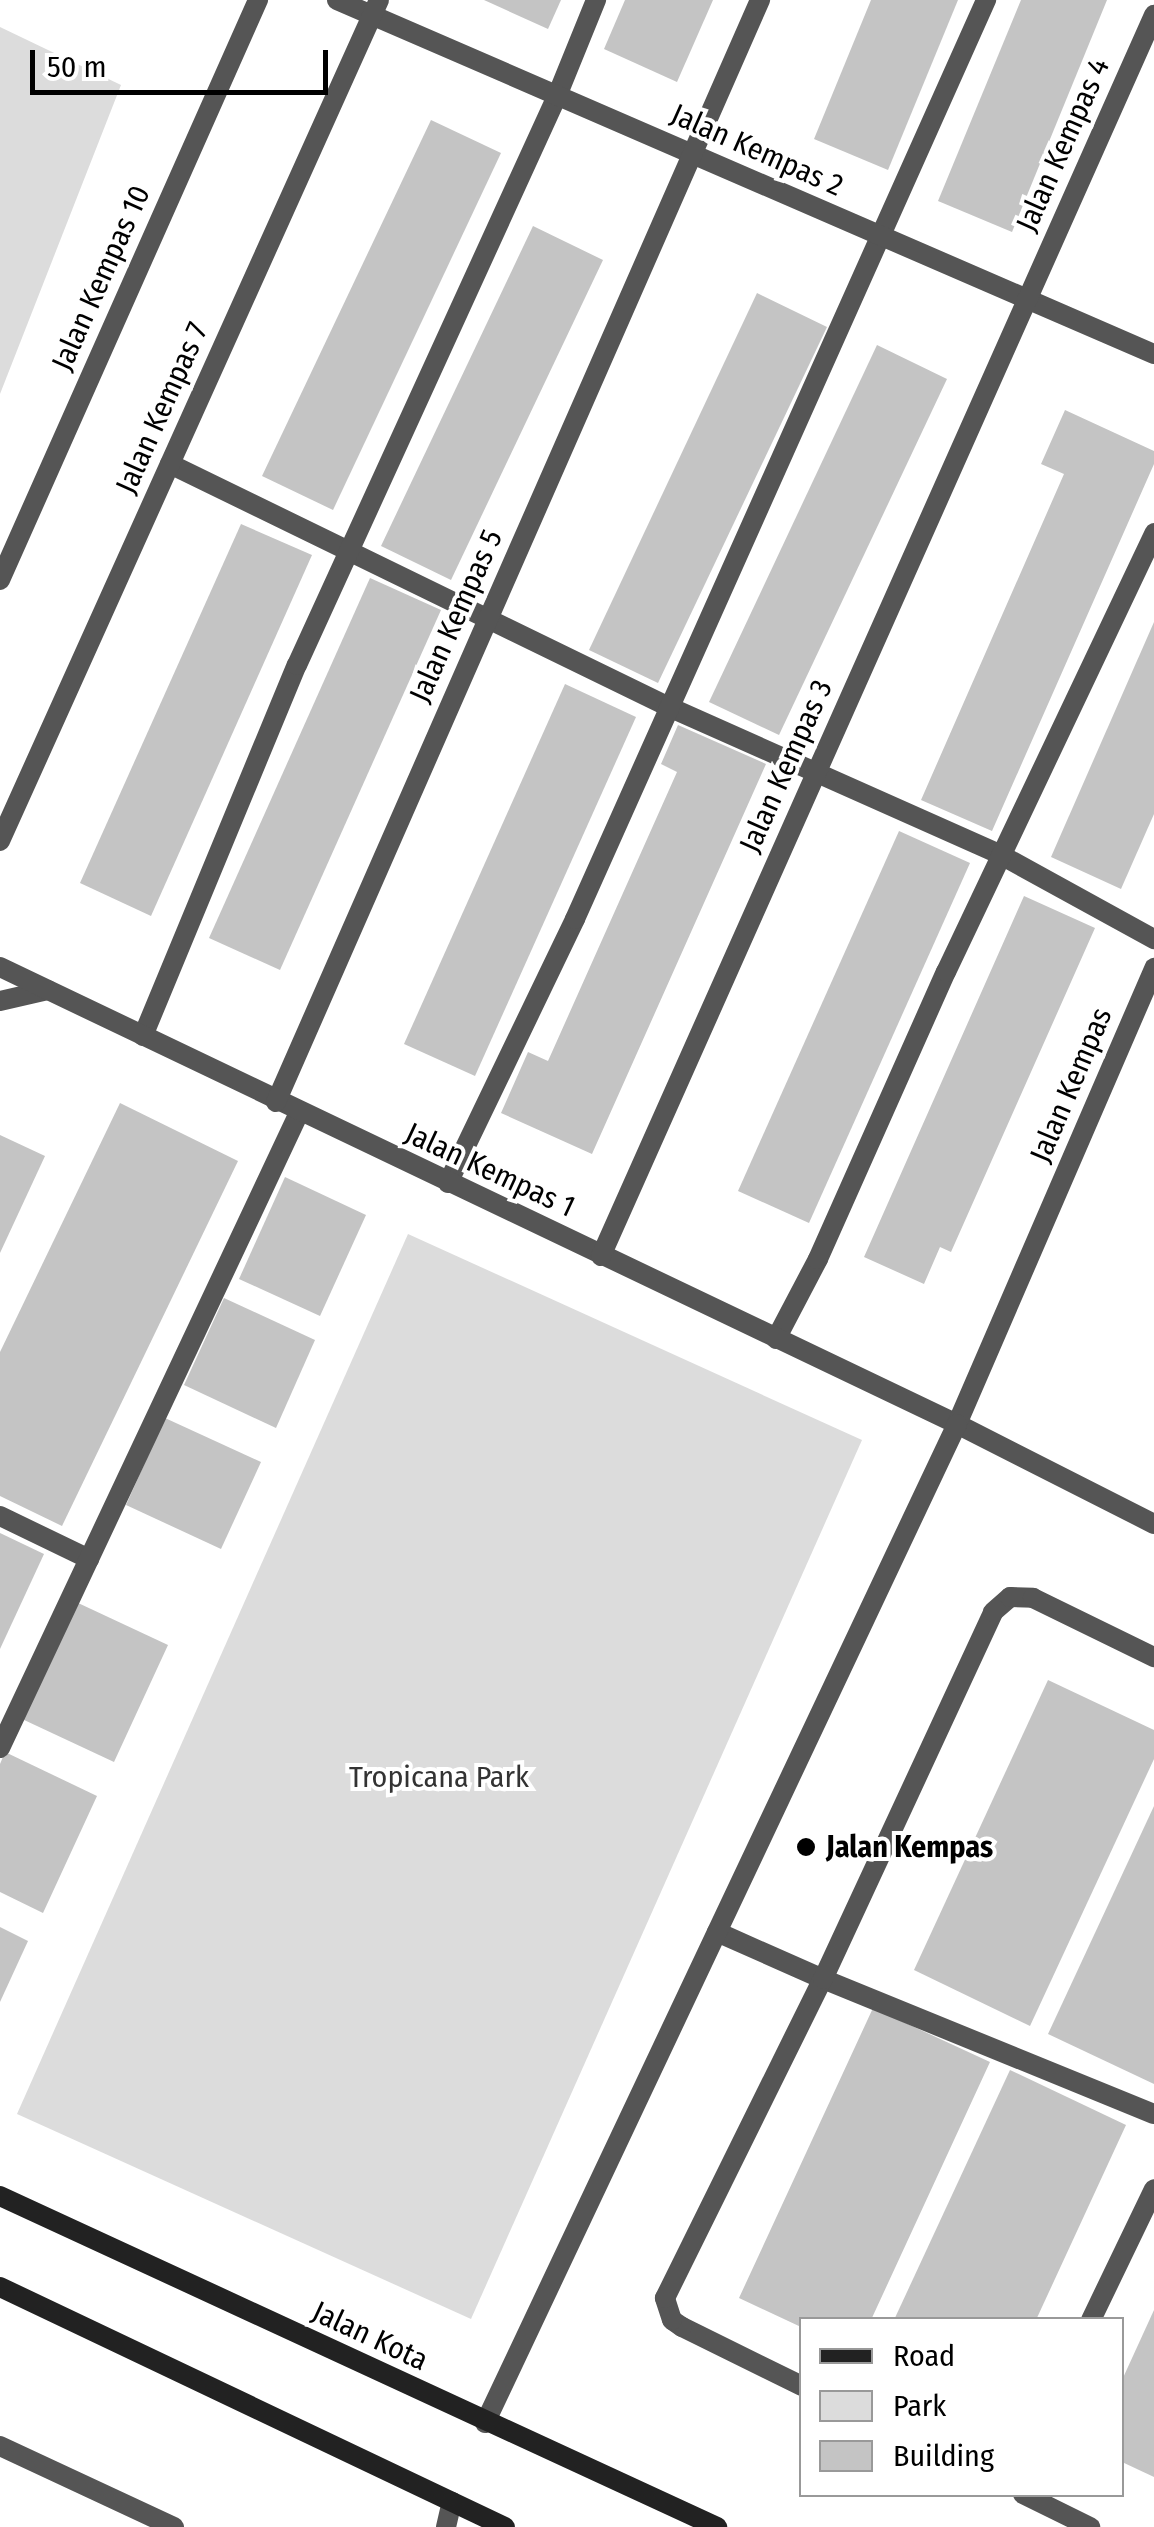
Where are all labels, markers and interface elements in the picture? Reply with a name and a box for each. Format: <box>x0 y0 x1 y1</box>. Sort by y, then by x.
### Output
scale bar <box>35 30 332 92</box>
text: 50 m <box>47 49 107 85</box>
street label: Jalan Kempas 4 <box>1009 53 1117 237</box>
street label: Jalan Kempas 2 <box>665 96 849 204</box>
street label: Jalan Kempas 10 <box>44 180 158 376</box>
street label: Jalan Kempas 7 <box>108 317 216 499</box>
street label: Jalan Kempas 5 <box>402 524 510 708</box>
street label: Jalan Kempas 3 <box>732 674 840 858</box>
street label: Jalan Kempas <box>1022 1002 1120 1168</box>
street label: Jalan Kempas 1 <box>399 1115 581 1225</box>
park label: Tropicana Park <box>349 1759 529 1795</box>
place label: Jalan Kempas <box>826 1829 993 1865</box>
marker: Jalan Kempas <box>795 1836 817 1858</box>
street label: Jalan Kota <box>306 2294 434 2378</box>
legend <box>799 2317 1124 2497</box>
text: Road <box>893 2338 955 2374</box>
text: Park <box>893 2388 946 2424</box>
text: Building <box>893 2438 994 2474</box>

